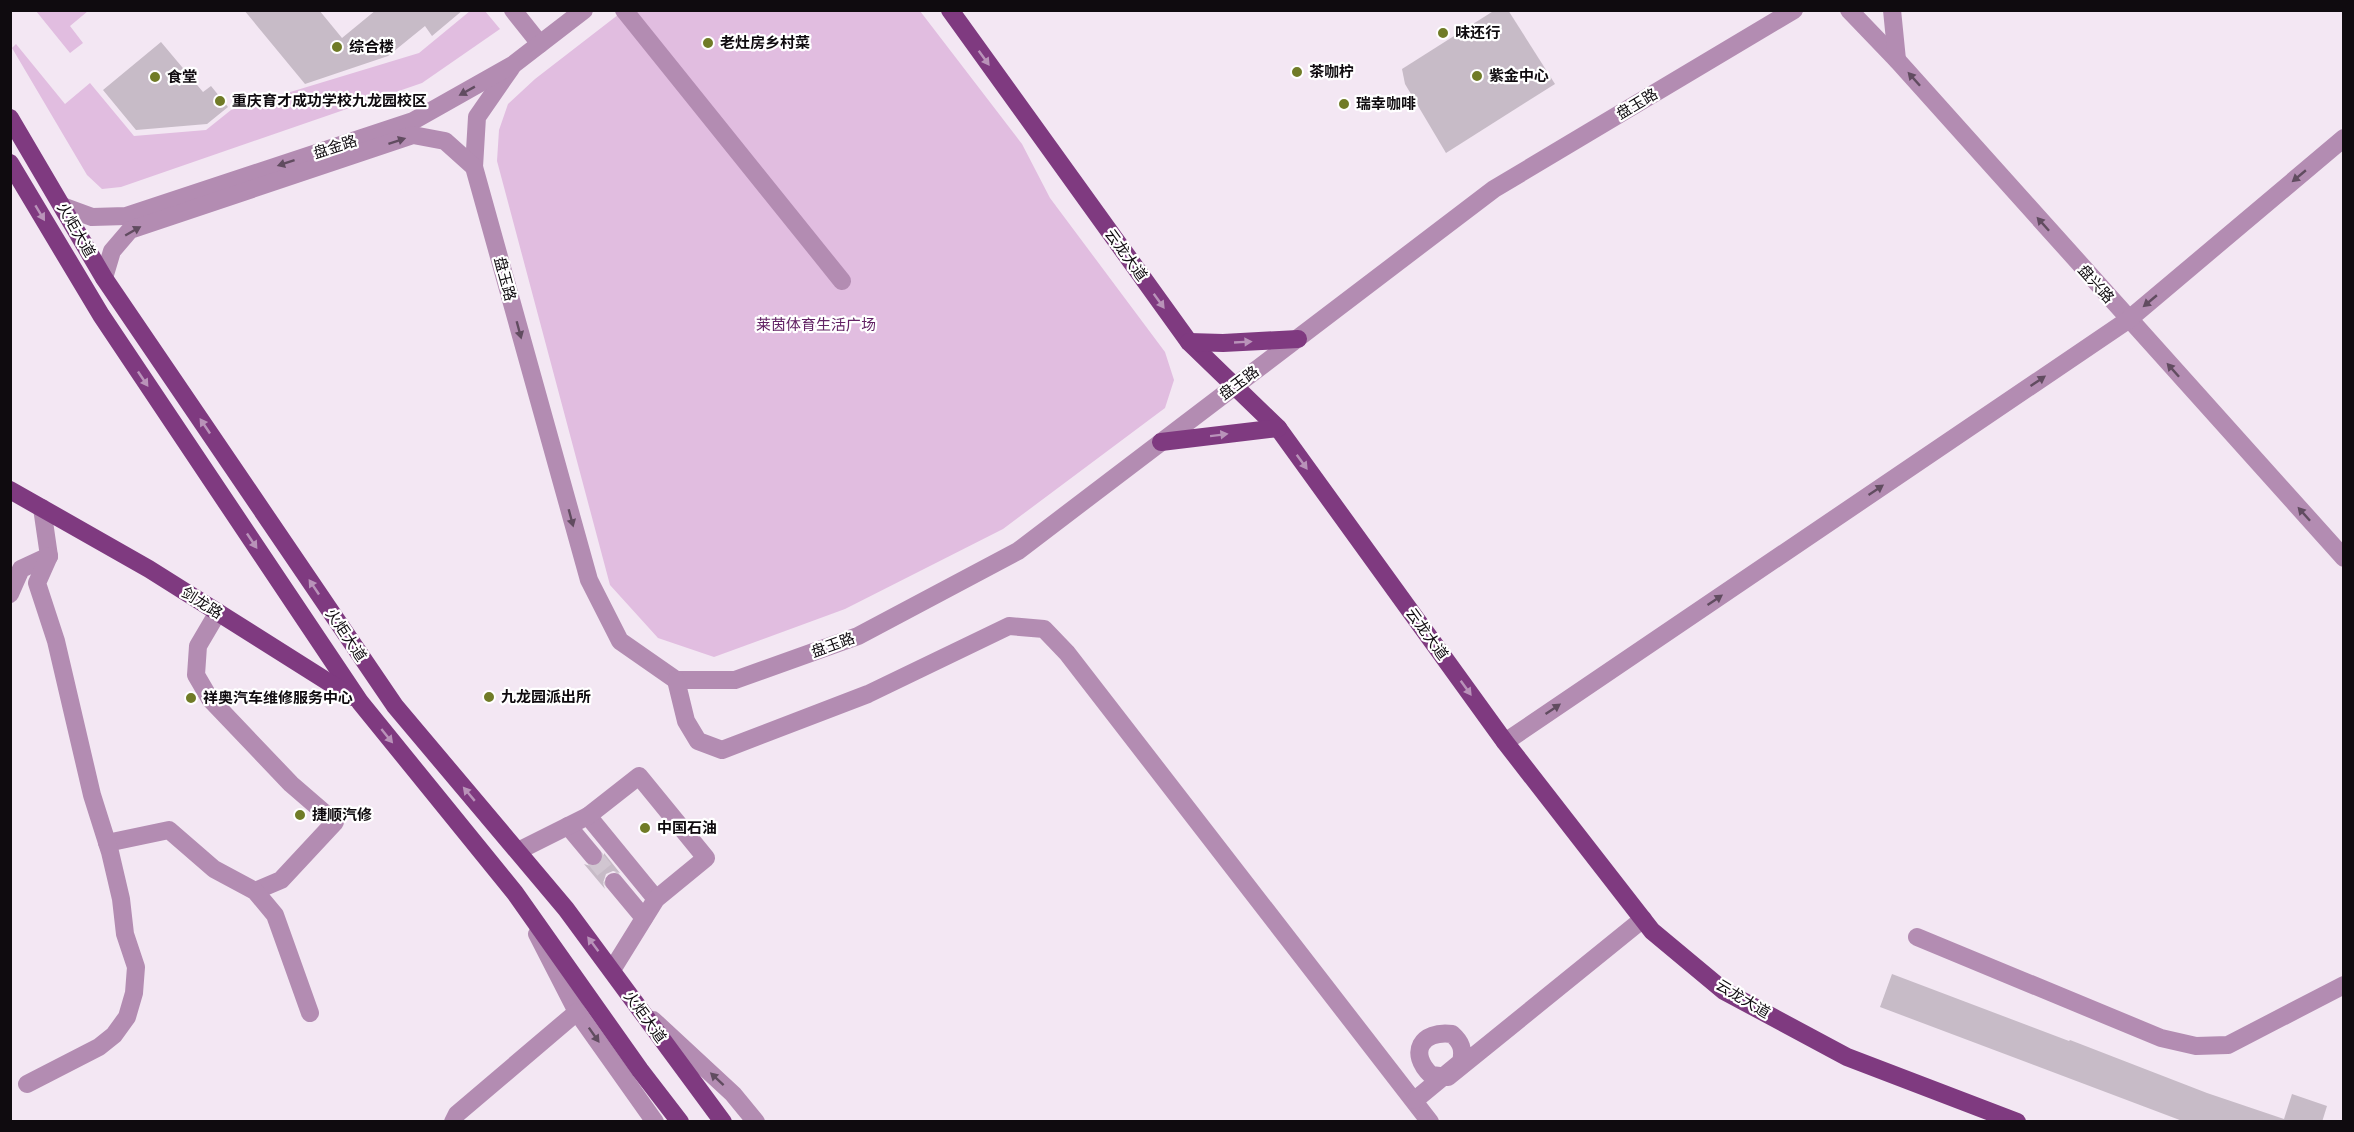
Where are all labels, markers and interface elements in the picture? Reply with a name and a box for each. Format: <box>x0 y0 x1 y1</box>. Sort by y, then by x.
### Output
place label: 味还行 <box>1455 22 1500 43</box>
marker: 味还行 <box>1436 26 1450 40</box>
place label: 老灶房乡村菜 <box>720 32 810 53</box>
place label: 综合楼 <box>349 36 394 57</box>
marker: 老灶房乡村菜 <box>701 36 715 50</box>
marker: 综合楼 <box>330 40 344 54</box>
one-way arrow <box>978 49 990 65</box>
place label: 茶咖柠 <box>1309 61 1354 82</box>
marker: 茶咖柠 <box>1290 65 1304 79</box>
place label: 紫金中心 <box>1489 65 1549 86</box>
place label: 食堂 <box>167 66 197 87</box>
marker: 紫金中心 <box>1470 69 1484 83</box>
marker: 食堂 <box>148 70 162 84</box>
one-way arrow <box>1908 72 1921 87</box>
street label: 盘玉路 <box>1612 83 1661 124</box>
one-way arrow <box>458 86 475 96</box>
place label: 重庆育才成功学校九龙园校区 <box>232 90 427 111</box>
place label: 瑞幸咖啡 <box>1356 93 1416 114</box>
marker: 重庆育才成功学校九龙园校区 <box>213 94 227 108</box>
marker: 瑞幸咖啡 <box>1337 97 1351 111</box>
street label: 盘金路 <box>310 130 359 163</box>
one-way arrow <box>388 135 406 145</box>
one-way arrow <box>277 159 295 168</box>
one-way arrow <box>2291 169 2307 182</box>
street label: 火炬大道 <box>52 199 101 261</box>
one-way arrow <box>35 205 46 221</box>
one-way arrow <box>2036 217 2050 232</box>
street label: 云龙大道 <box>1100 224 1153 285</box>
one-way arrow <box>125 226 142 237</box>
street label: 盘玉路 <box>490 254 521 303</box>
street label: 盘兴路 <box>2074 260 2119 307</box>
one-way arrow <box>1153 293 1165 309</box>
one-way arrow <box>2142 295 2158 308</box>
park label: 莱茵体育生活广场 <box>756 314 876 335</box>
one-way arrow <box>515 321 525 339</box>
one-way arrow <box>1234 337 1253 346</box>
street label: 盘玉路 <box>1214 361 1263 405</box>
one-way arrow <box>2166 362 2180 377</box>
one-way arrow <box>138 371 149 387</box>
one-way arrow <box>2029 375 2045 387</box>
one-way arrow <box>200 418 211 434</box>
one-way arrow <box>1210 430 1229 439</box>
one-way arrow <box>1296 454 1308 469</box>
one-way arrow <box>1868 484 1884 496</box>
one-way arrow <box>2298 507 2311 522</box>
one-way arrow <box>567 509 577 527</box>
one-way arrow <box>246 533 257 549</box>
one-way arrow <box>308 580 320 596</box>
street label: 剑龙路 <box>178 582 227 623</box>
one-way arrow <box>1707 594 1723 605</box>
street label: 云龙大道 <box>1401 603 1454 664</box>
street label: 火炬大道 <box>321 604 372 665</box>
street label: 盘玉路 <box>808 627 858 662</box>
one-way arrow <box>1460 679 1472 695</box>
place label: 九龙园派出所 <box>501 686 591 707</box>
place label: 祥奥汽车维修服务中心 <box>203 687 353 708</box>
marker: 九龙园派出所 <box>482 690 496 704</box>
marker: 祥奥汽车维修服务中心 <box>184 691 198 705</box>
one-way arrow <box>1545 703 1561 715</box>
one-way arrow <box>380 728 393 743</box>
one-way arrow <box>463 787 476 802</box>
place label: 捷顺汽修 <box>312 804 372 825</box>
marker: 捷顺汽修 <box>293 808 307 822</box>
place label: 中国石油 <box>657 817 717 838</box>
marker: 中国石油 <box>638 821 652 835</box>
one-way arrow <box>586 936 599 952</box>
street label: 云龙大道 <box>1712 974 1774 1023</box>
street label: 火炬大道 <box>619 986 672 1047</box>
one-way arrow <box>588 1027 600 1043</box>
one-way arrow <box>710 1072 724 1086</box>

